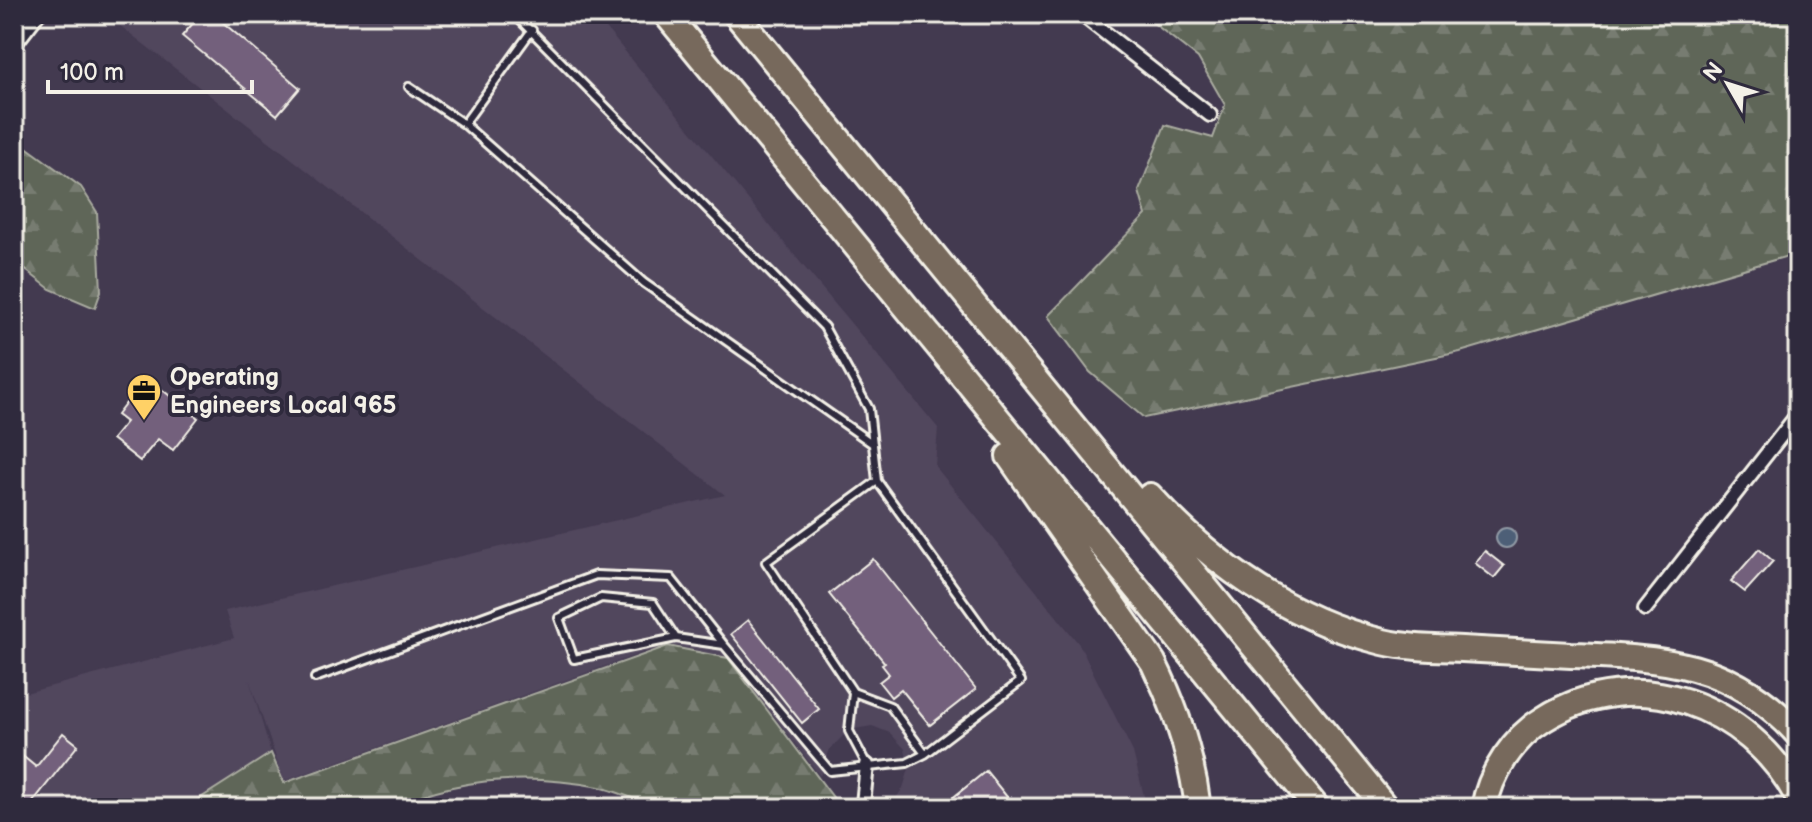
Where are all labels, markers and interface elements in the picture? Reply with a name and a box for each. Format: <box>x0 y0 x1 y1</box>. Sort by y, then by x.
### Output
scale bar <box>48 44 252 94</box>
north arrow <box>1688 44 1768 124</box>
text: N <box>1698 57 1729 87</box>
text: 100 m <box>60 58 124 87</box>
place label: Operating Engineers Local 965 <box>170 363 396 420</box>
office icon: Operating Engineers Local 965 <box>125 372 163 422</box>

